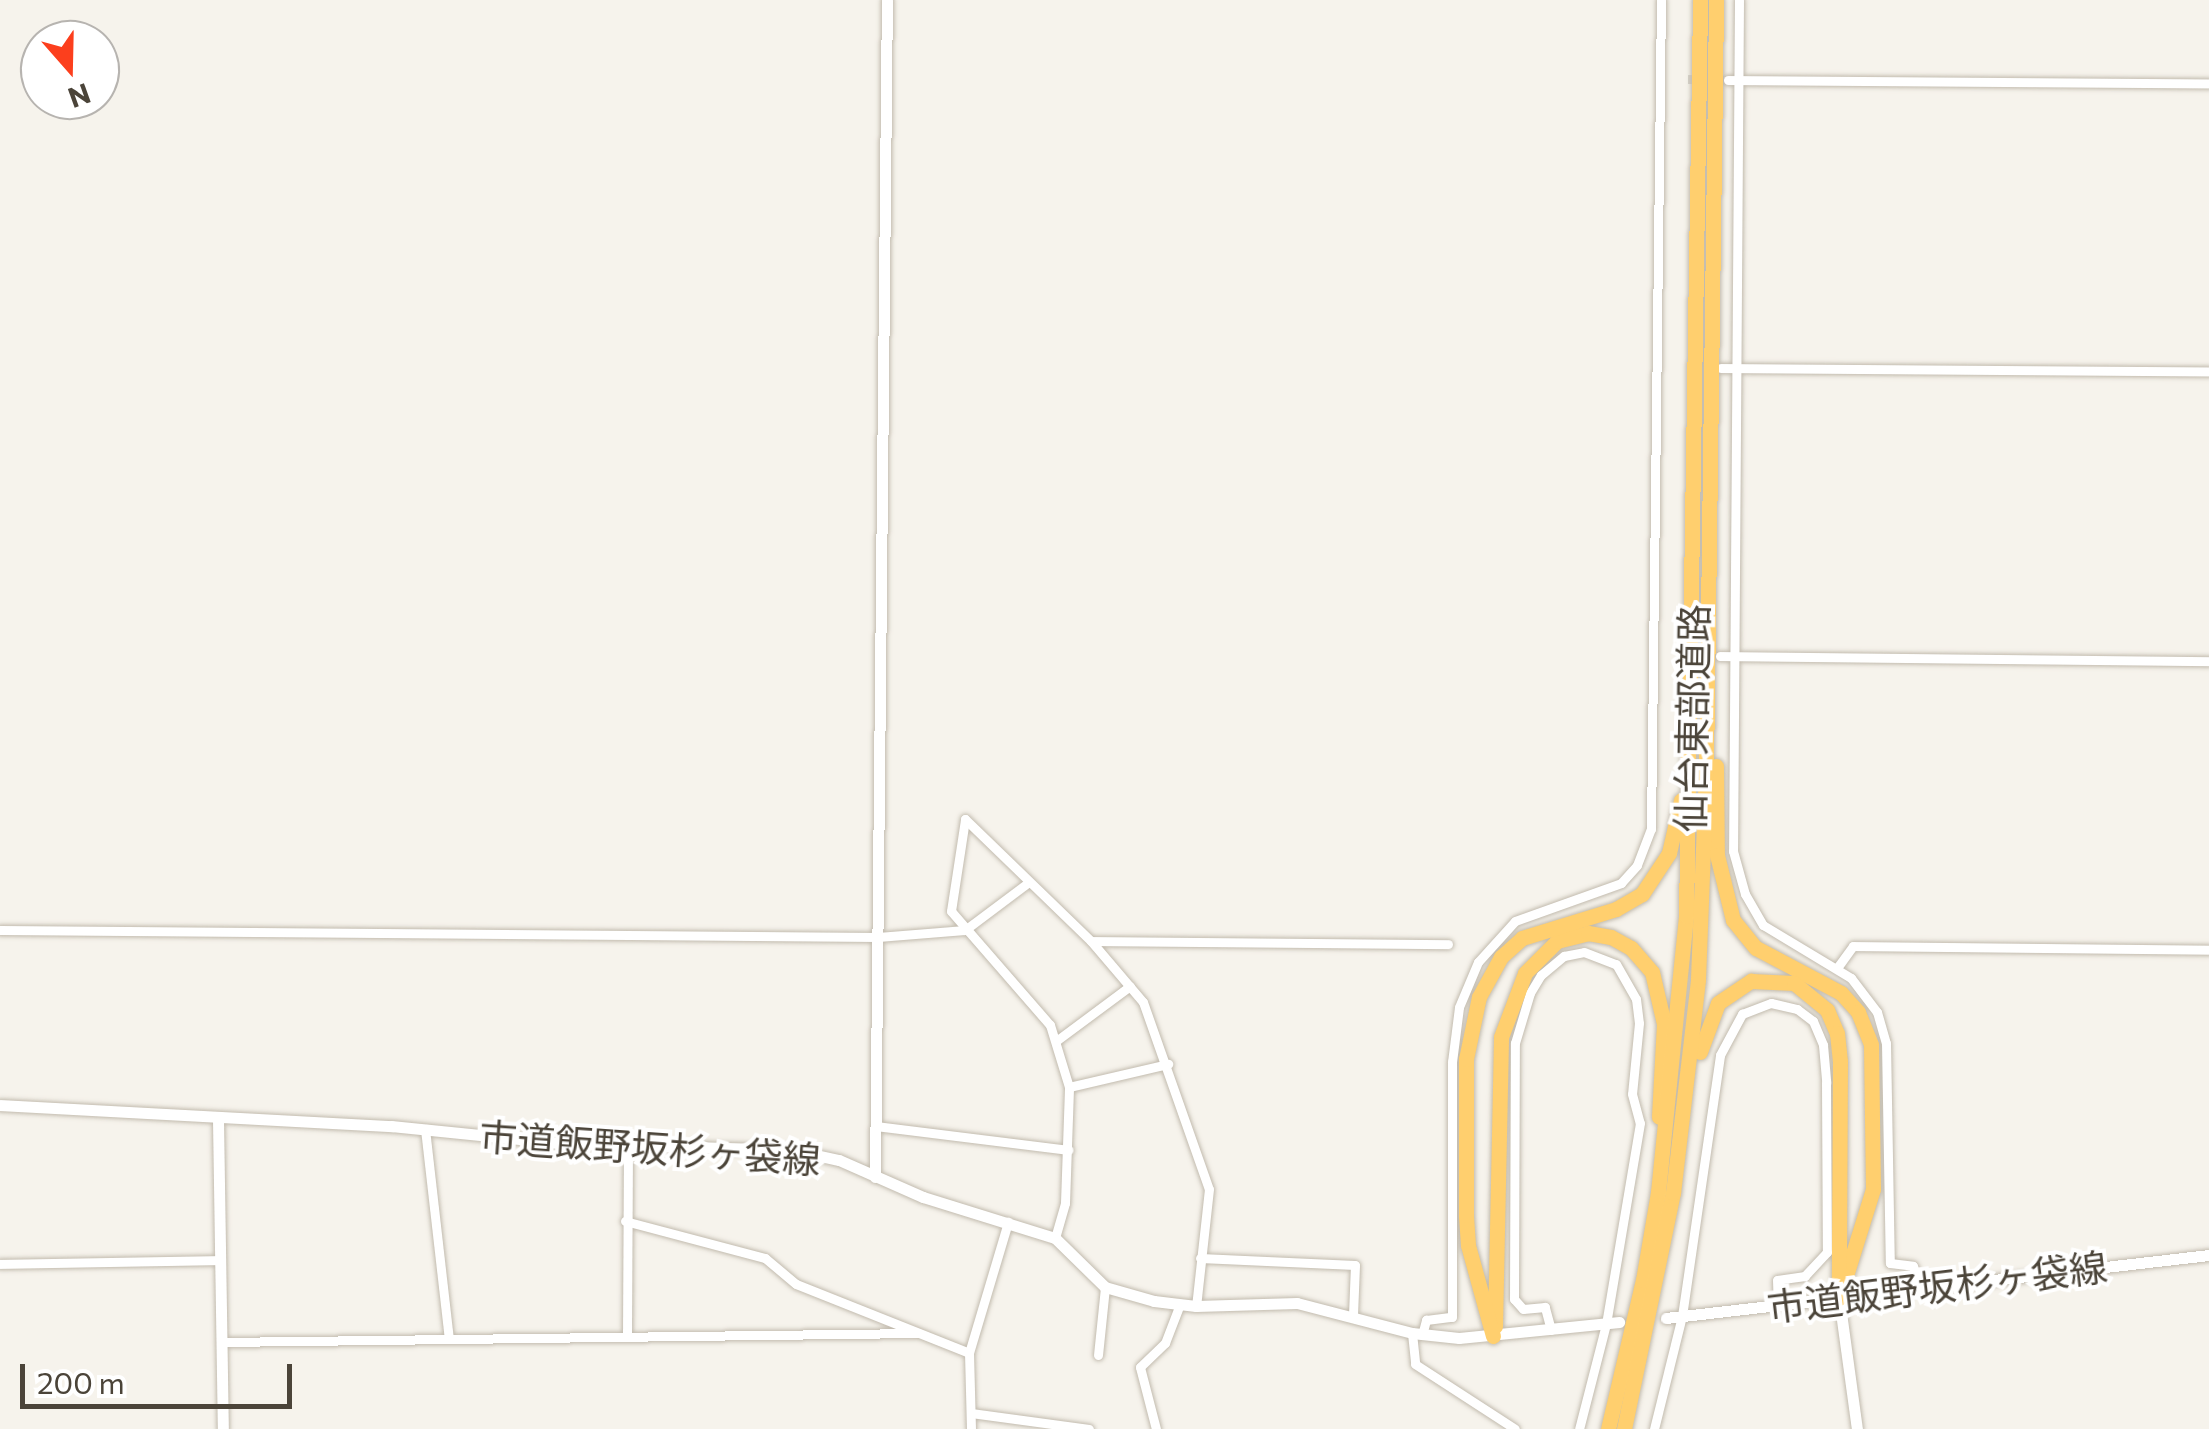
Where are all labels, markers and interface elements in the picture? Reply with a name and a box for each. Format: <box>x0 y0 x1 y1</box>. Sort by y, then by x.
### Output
north arrow <box>20 20 120 120</box>
text: N <box>64 77 95 116</box>
street label: 仙台東部道路 <box>1666 604 1716 832</box>
street label: 市道飯野坂杉ヶ袋線 <box>478 1112 822 1182</box>
street label: 市道飯野坂杉ヶ袋線 <box>1764 1243 2110 1329</box>
scale bar <box>25 1344 298 1406</box>
text: 200 m <box>37 1363 125 1400</box>

